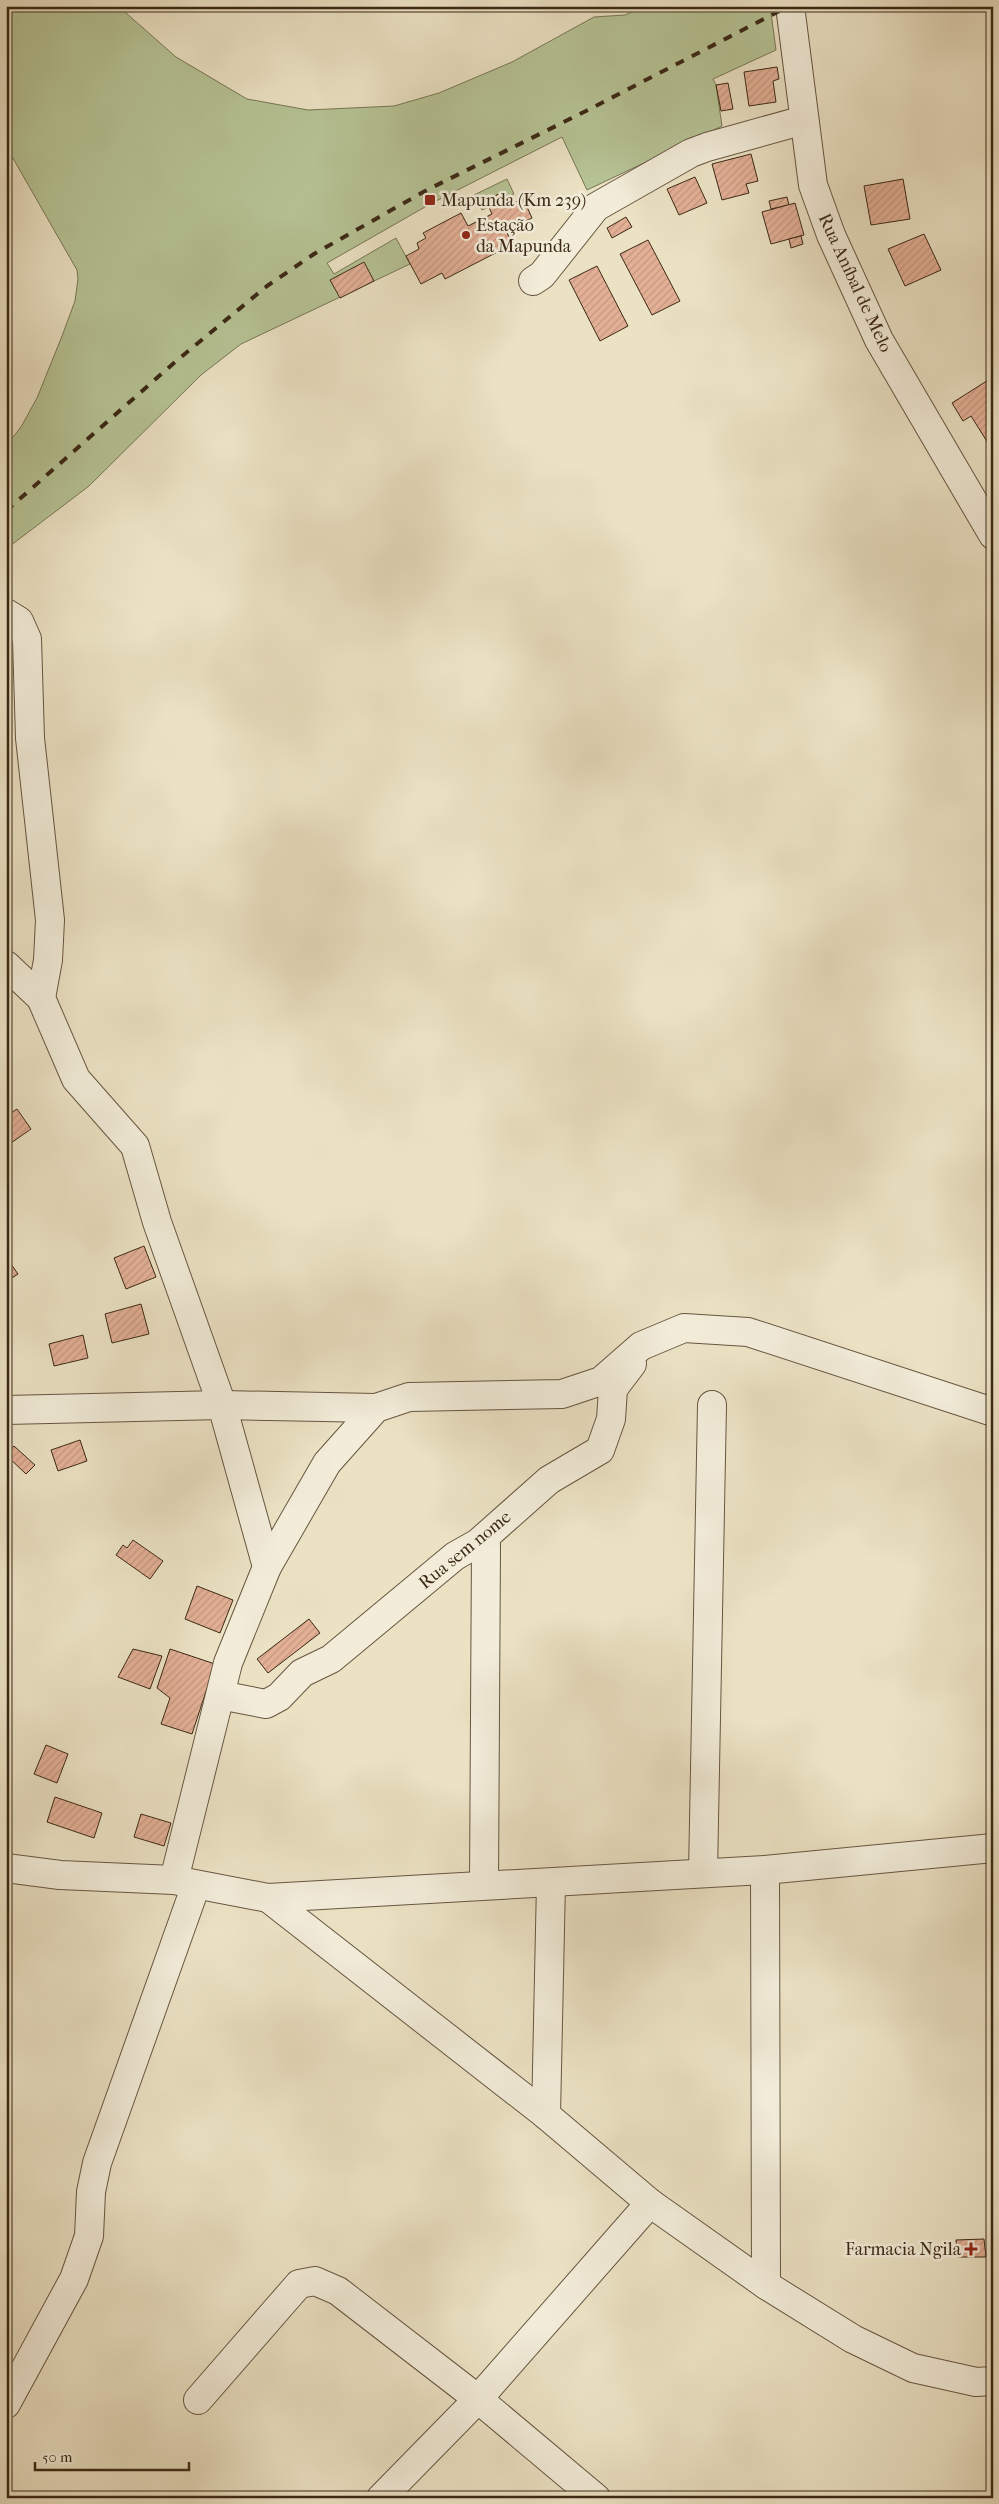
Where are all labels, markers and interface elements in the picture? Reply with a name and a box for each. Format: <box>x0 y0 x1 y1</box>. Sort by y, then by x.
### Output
place label: Mapunda (Km 239) <box>441 190 586 211</box>
marker: Mapunda (Km 239) <box>423 193 437 207</box>
street label: Rua Aníbal de Melo <box>814 210 896 356</box>
place label: Estação da Mapunda <box>476 215 572 257</box>
marker: Estação da Mapunda <box>460 229 472 241</box>
street label: Rua sem nome <box>415 1506 515 1594</box>
place label: Farmacia Ngila <box>845 2239 962 2260</box>
marker: Farmacia Ngila <box>965 2243 977 2255</box>
scale bar <box>35 2439 189 2471</box>
text: 50 m <box>42 2448 73 2466</box>

